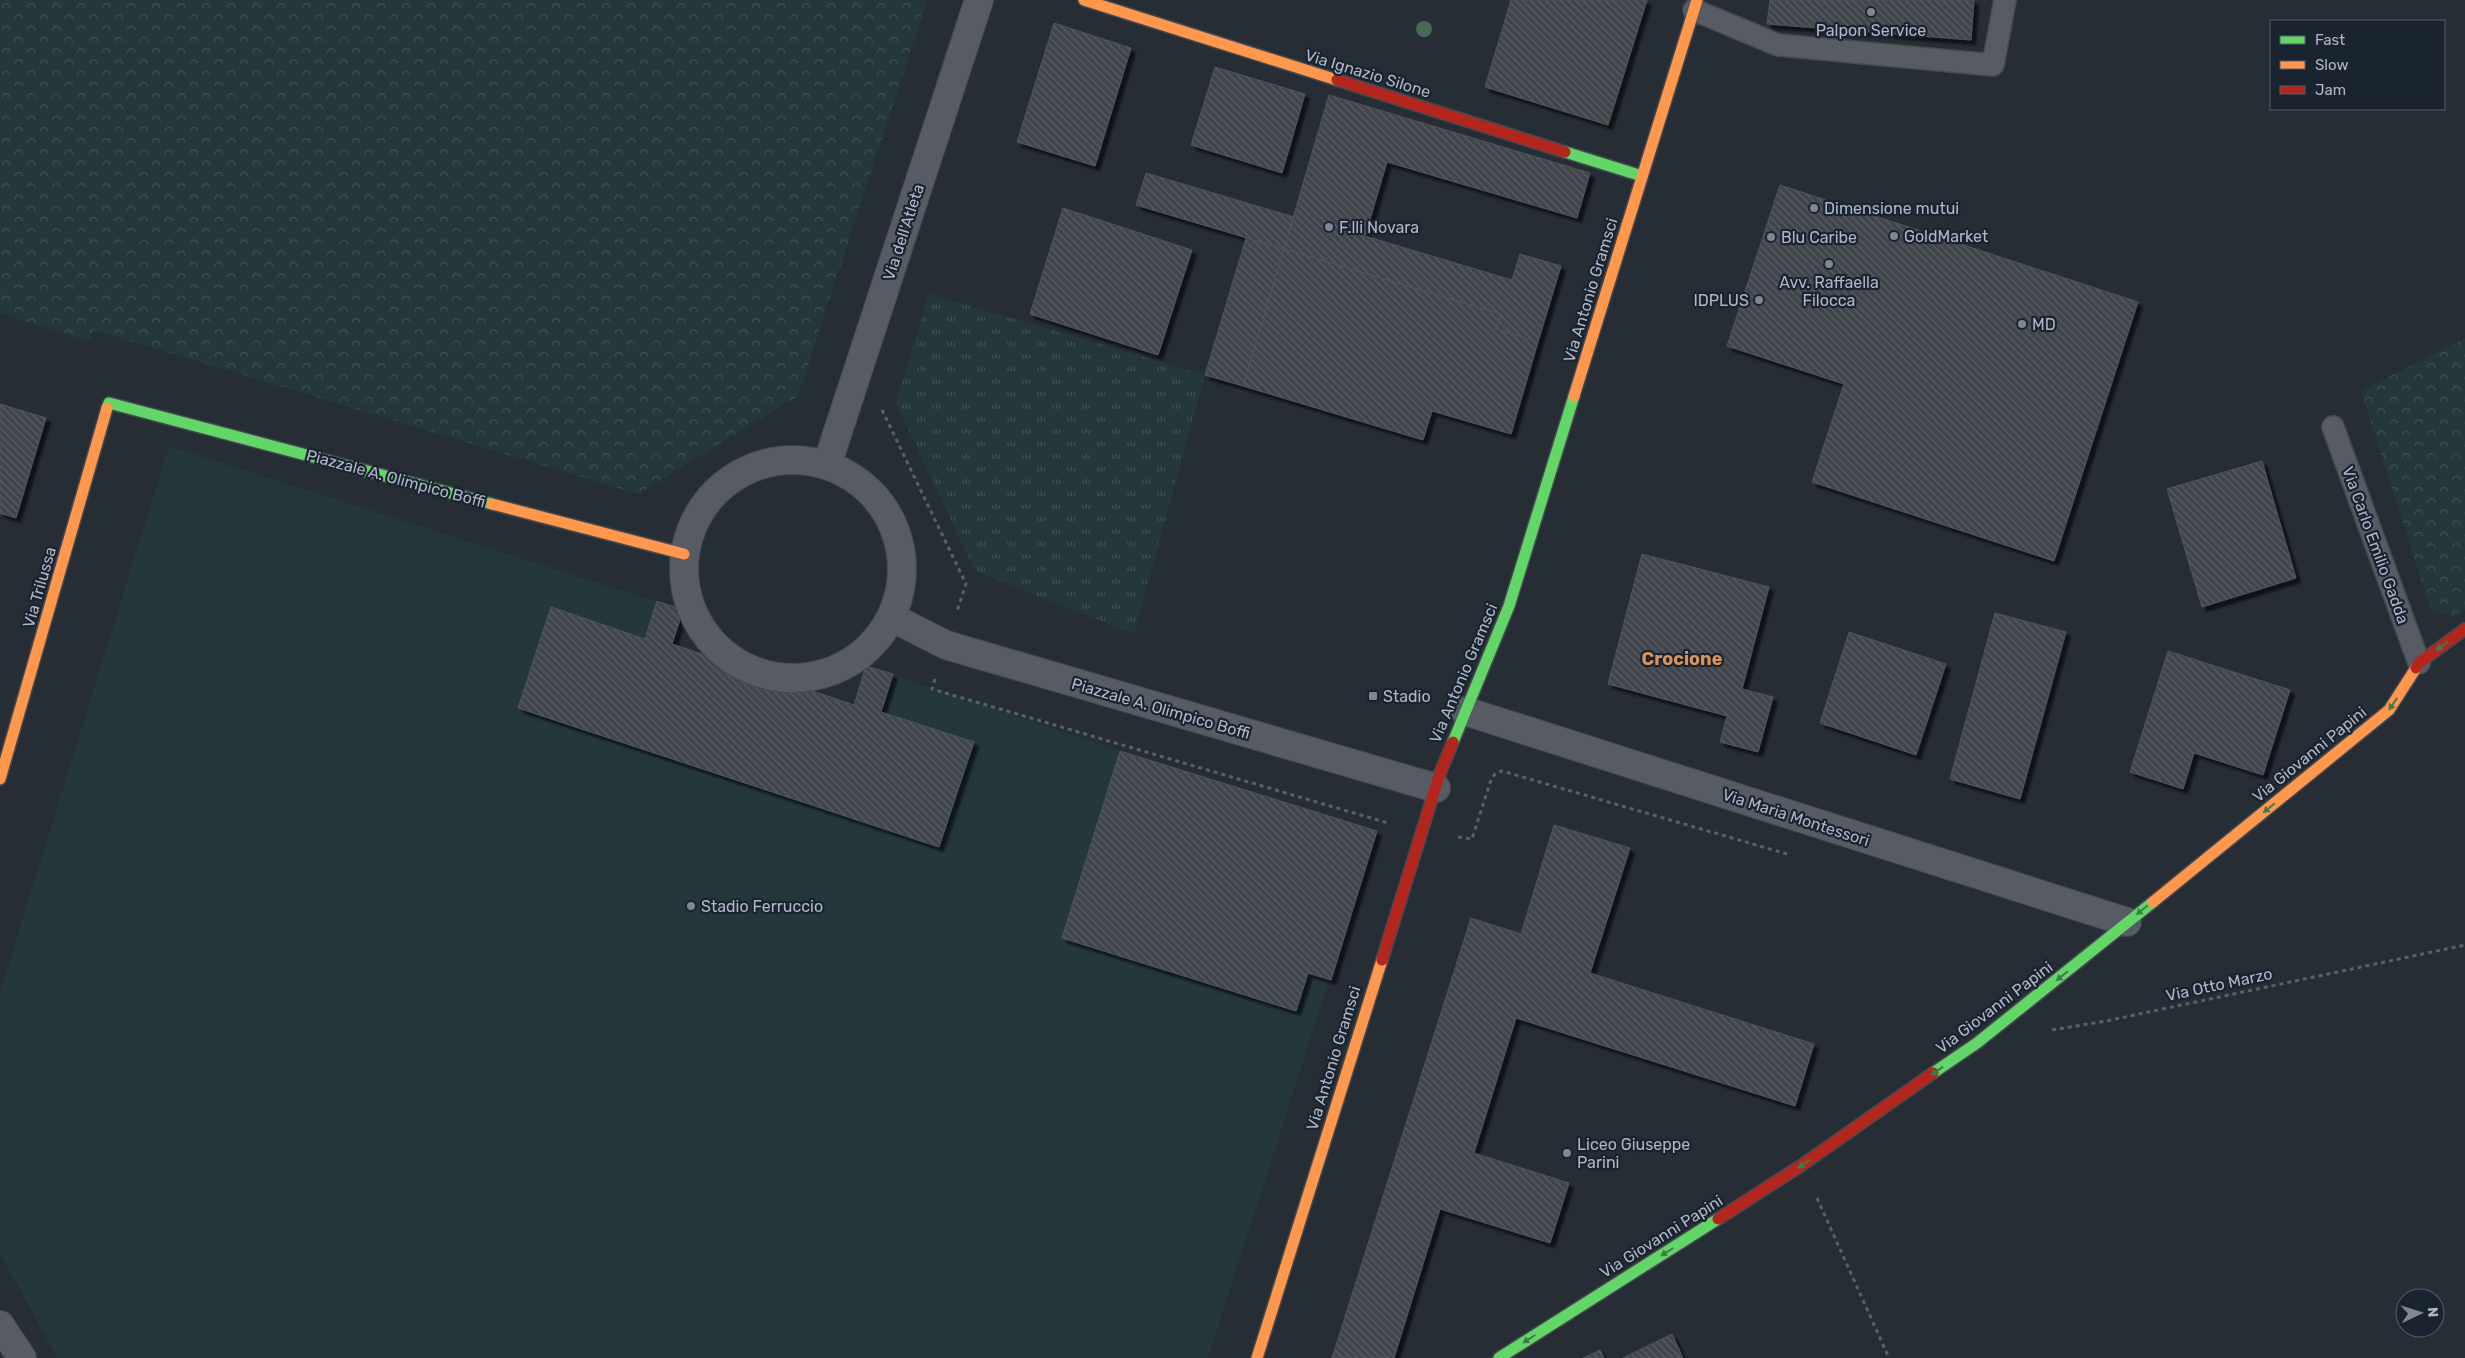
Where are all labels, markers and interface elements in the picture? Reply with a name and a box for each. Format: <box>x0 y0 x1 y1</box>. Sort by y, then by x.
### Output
marker: Palpon Service <box>1865 6 1877 18</box>
legend <box>2270 20 2445 110</box>
place label: Palpon Service <box>1816 21 1926 40</box>
text: Fast <box>2315 31 2345 49</box>
street label: Via Ignazio Silone <box>1303 45 1433 102</box>
text: Slow <box>2315 56 2348 74</box>
text: Jam <box>2315 81 2346 99</box>
street label: Via dell'Atleta <box>879 182 928 283</box>
place label: Dimensione mutui <box>1824 199 1959 218</box>
marker: Dimensione mutui <box>1808 202 1820 214</box>
street label: Via Antonio Gramsci <box>1559 216 1621 365</box>
place label: F.lli Novara <box>1339 218 1419 237</box>
marker: F.lli Novara <box>1323 221 1335 233</box>
place label: GoldMarket <box>1904 227 1988 246</box>
place label: Blu Caribe <box>1781 228 1857 247</box>
marker: GoldMarket <box>1888 230 1900 242</box>
marker: Blu Caribe <box>1765 231 1777 243</box>
marker: Avv. Raffaella Filocca <box>1823 258 1835 270</box>
place label: Avv. Raffaella Filocca <box>1779 273 1879 310</box>
place label: IDPLUS <box>1693 291 1749 310</box>
marker: IDPLUS <box>1753 294 1765 306</box>
place label: MD <box>2032 315 2056 334</box>
marker: MD <box>2016 318 2028 330</box>
street label: Piazzale A. Olimpico Boffi <box>304 445 488 512</box>
street label: Via Carlo Emilio Gadda <box>2338 464 2413 626</box>
street label: Via Trilussa <box>19 545 60 630</box>
street label: Via Antonio Gramsci <box>1425 601 1501 746</box>
one-way arrow <box>2435 641 2449 651</box>
district label: Crocione <box>1642 648 1723 670</box>
street label: Piazzale A. Olimpico Boffi <box>1069 674 1252 743</box>
place label: Stadio <box>1383 687 1431 706</box>
marker: Stadio <box>1367 690 1379 702</box>
one-way arrow <box>2388 697 2398 711</box>
street label: Via Giovanni Papini <box>2248 703 2370 806</box>
street label: Via Maria Montessori <box>1720 785 1872 850</box>
one-way arrow <box>2262 802 2275 813</box>
place label: Stadio Ferruccio <box>701 897 823 916</box>
marker: Stadio Ferruccio <box>685 900 697 912</box>
one-way arrow <box>2136 904 2149 915</box>
street label: Via Giovanni Papini <box>1932 957 2056 1057</box>
street label: Via Otto Marzo <box>2164 964 2274 1005</box>
one-way arrow <box>2056 971 2069 982</box>
street label: Via Antonio Gramsci <box>1302 984 1364 1133</box>
one-way arrow <box>1930 1066 1944 1076</box>
place label: Liceo Giuseppe Parini <box>1577 1135 1690 1172</box>
marker: Liceo Giuseppe Parini <box>1561 1147 1573 1159</box>
one-way arrow <box>1797 1159 1810 1169</box>
street label: Via Giovanni Papini <box>1596 1191 1726 1282</box>
one-way arrow <box>1660 1247 1673 1256</box>
north arrow <box>2395 1288 2445 1338</box>
text: N <box>2424 1307 2441 1318</box>
one-way arrow <box>1523 1334 1536 1343</box>

